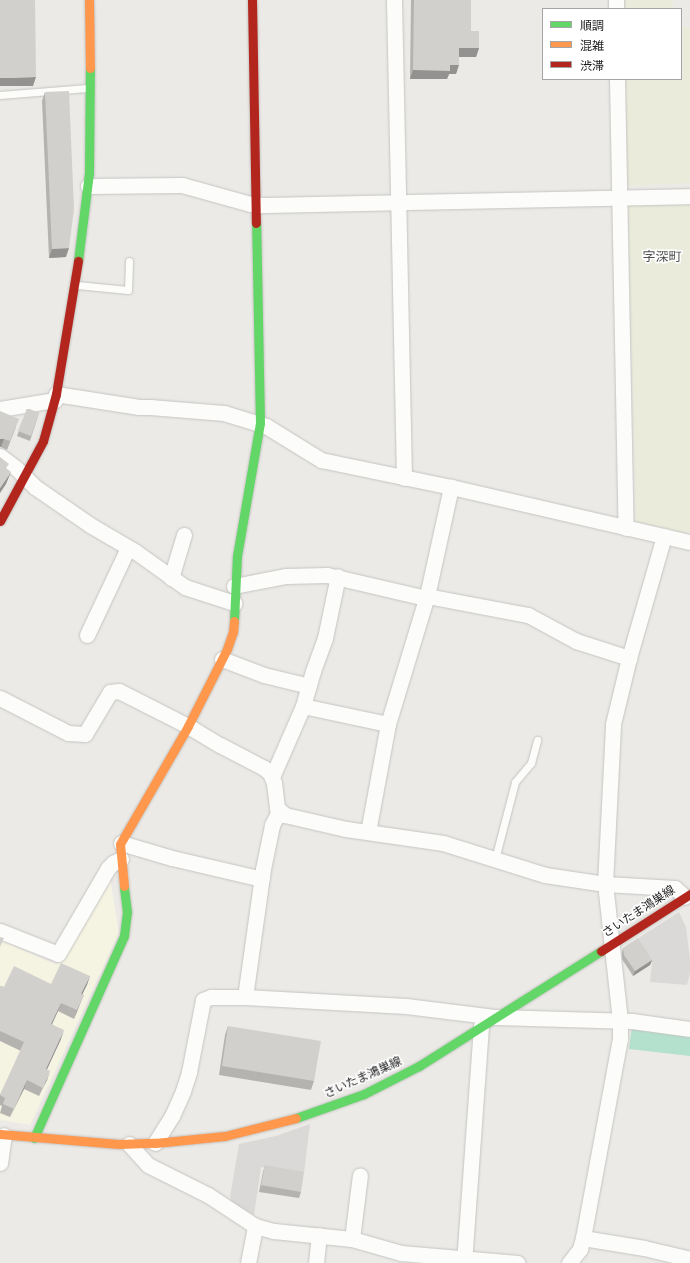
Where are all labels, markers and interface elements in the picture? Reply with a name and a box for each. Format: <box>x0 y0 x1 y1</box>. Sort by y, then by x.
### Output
legend <box>542 8 682 80</box>
text: 順調 <box>580 19 604 33</box>
text: 混雑 <box>580 39 604 53</box>
text: 渋滞 <box>580 59 604 73</box>
district label: 字深町 <box>643 249 681 265</box>
street label: さいたま鴻巣線 <box>600 883 678 941</box>
street label: さいたま鴻巣線 <box>322 1054 404 1102</box>

